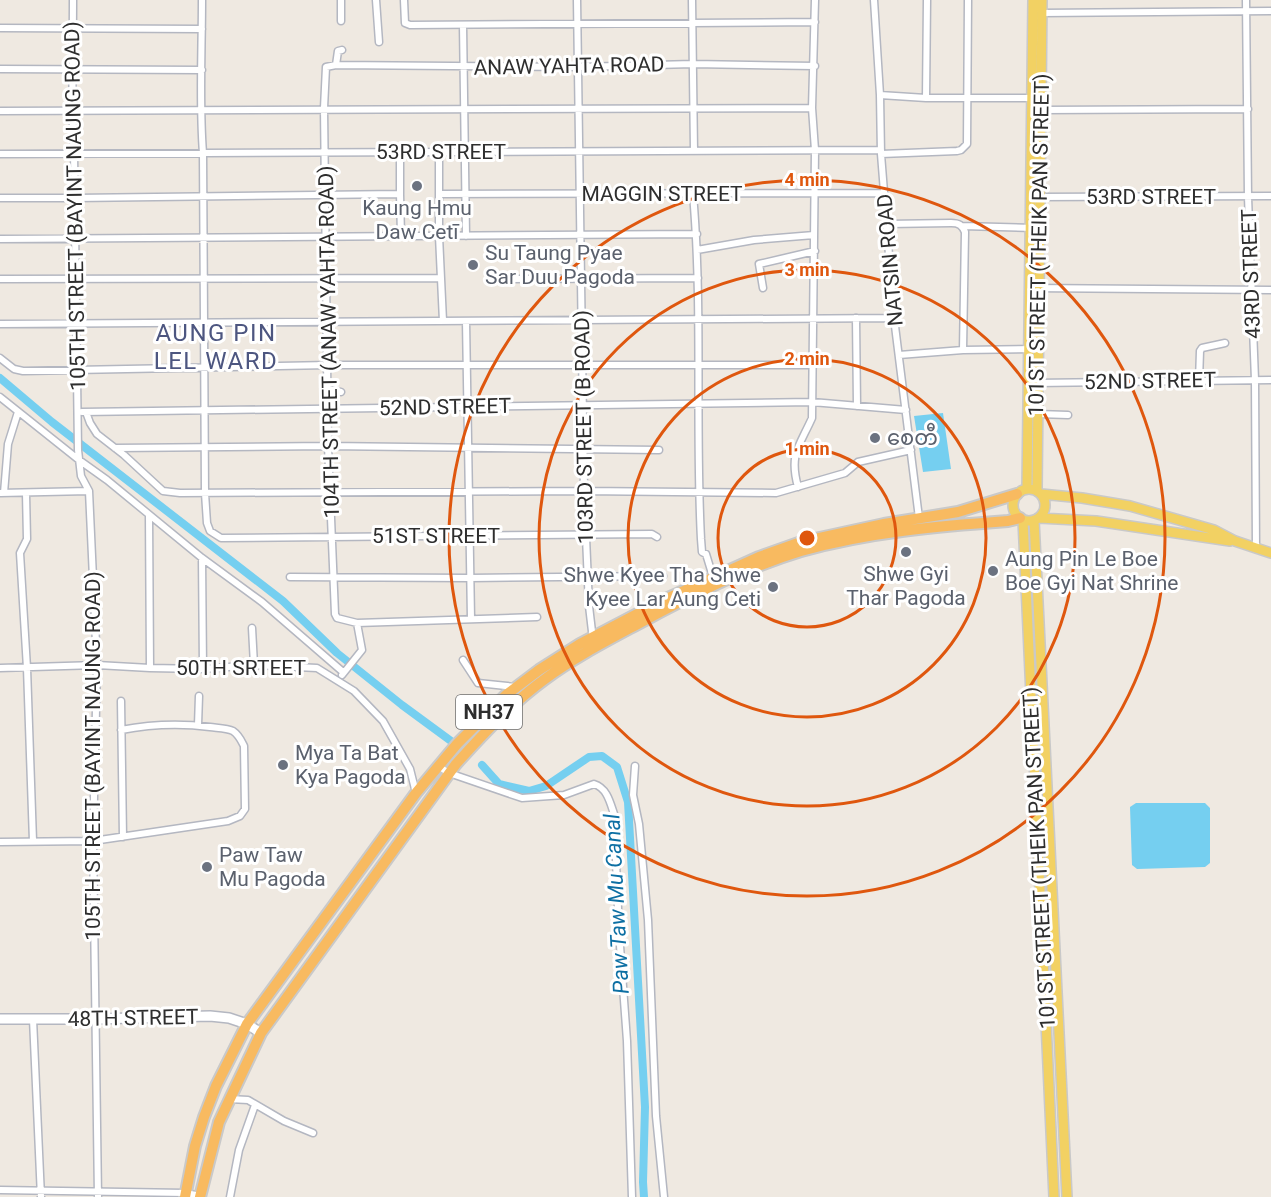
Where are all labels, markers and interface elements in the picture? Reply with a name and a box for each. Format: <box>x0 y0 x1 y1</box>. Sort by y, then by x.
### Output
street label: 105TH STREET (BAYINT NAUNG ROAD) <box>60 21 90 391</box>
street label: ANAW YAHTA ROAD <box>473 52 665 80</box>
street label: 101ST STREET (THEIK PAN STREET) <box>1024 73 1054 417</box>
street label: 53RD STREET <box>376 140 507 164</box>
street label: 104TH STREET (ANAW YAHTA ROAD) <box>314 165 344 519</box>
text: 4 min <box>784 169 830 190</box>
marker: Kaung Hmu Daw Cetī <box>410 179 424 193</box>
street label: MAGGIN STREET <box>581 182 743 206</box>
street label: 53RD STREET <box>1086 185 1217 209</box>
street label: NATSIN ROAD <box>872 193 908 327</box>
place label: Kaung Hmu Daw Cetī <box>362 196 472 244</box>
street label: 43RD STREET <box>1237 208 1265 339</box>
place label: Su Taung Pyae Sar Duu Pagoda <box>485 241 635 289</box>
marker: Su Taung Pyae Sar Duu Pagoda <box>466 258 480 272</box>
text: 3 min <box>784 259 830 280</box>
street label: 103RD STREET (B ROAD) <box>570 310 598 544</box>
district label: AUNG PIN LEL WARD <box>154 319 278 375</box>
text: 2 min <box>784 348 830 369</box>
street label: 52ND STREET <box>1084 368 1217 394</box>
street label: 52ND STREET <box>379 394 512 420</box>
place label: စေတီ <box>887 422 938 450</box>
marker: စေတီ <box>868 431 882 445</box>
text: 1 min <box>784 438 830 459</box>
street label: 51ST STREET <box>372 524 500 548</box>
centre of rings <box>797 528 817 548</box>
marker: Shwe Gyi Thar Pagoda <box>899 545 913 559</box>
place label: Aung Pin Le Boe Boe Gyi Nat Shrine <box>1005 547 1178 595</box>
place label: Shwe Gyi Thar Pagoda <box>846 562 966 610</box>
place label: Shwe Kyee Tha Shwe Kyee Lar Aung Ceti <box>564 563 761 611</box>
marker: Aung Pin Le Boe Boe Gyi Nat Shrine <box>986 564 1000 578</box>
street label: 105TH STREET (BAYINT NAUNG ROAD) <box>81 571 105 941</box>
marker: Shwe Kyee Tha Shwe Kyee Lar Aung Ceti <box>766 580 780 594</box>
street label: 50TH SRTEET <box>176 656 306 680</box>
street label: 101ST STREET (THEIK PAN STREET) <box>1018 686 1060 1030</box>
road number: NH37 <box>456 695 522 729</box>
place label: Mya Ta Bat Kya Pagoda <box>295 741 406 789</box>
marker: Mya Ta Bat Kya Pagoda <box>276 758 290 772</box>
water label: Paw Taw Mu Canal <box>599 812 634 995</box>
place label: Paw Taw Mu Pagoda <box>219 843 326 891</box>
marker: Paw Taw Mu Pagoda <box>200 860 214 874</box>
street label: 48TH STREET <box>67 1005 199 1031</box>

